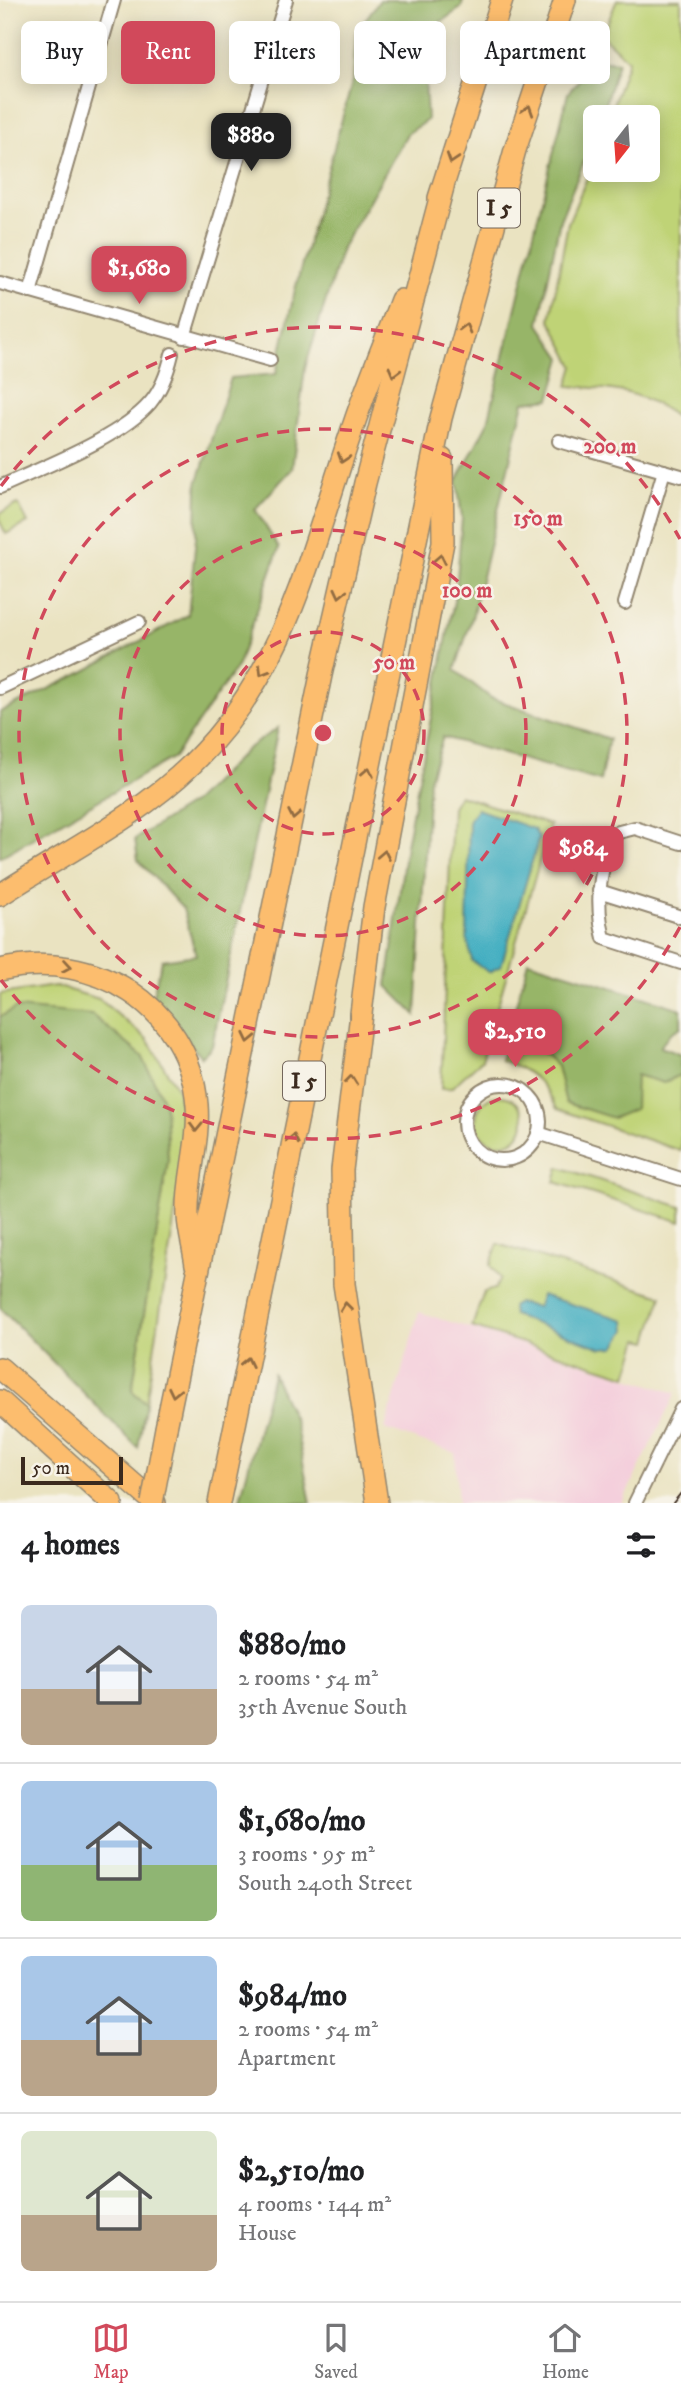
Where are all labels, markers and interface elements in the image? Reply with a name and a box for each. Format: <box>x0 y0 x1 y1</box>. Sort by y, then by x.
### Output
chip: Buy <box>21 21 107 84</box>
chip: Rent <box>121 21 215 84</box>
chip: Filters <box>229 21 340 84</box>
chip: New <box>354 21 446 84</box>
chip: Apartment <box>460 21 610 84</box>
one-way arrow <box>520 104 535 116</box>
north arrow <box>583 105 660 182</box>
map controls <box>583 105 660 182</box>
pin: $880 <box>210 114 292 173</box>
text: $880 <box>227 121 275 150</box>
one-way arrow <box>446 152 461 164</box>
road number: I 5 <box>478 188 520 228</box>
pin: $1,680 <box>82 246 196 306</box>
text: $1,680 <box>107 254 171 283</box>
one-way arrow <box>457 322 471 334</box>
one-way arrow <box>388 366 402 378</box>
text: 200 m <box>583 434 637 460</box>
one-way arrow <box>336 452 351 464</box>
text: 150 m <box>513 506 563 532</box>
one-way arrow <box>432 553 447 565</box>
text: 100 m <box>442 578 492 604</box>
one-way arrow <box>334 587 349 599</box>
text: 50 m <box>372 650 415 676</box>
one-way arrow <box>259 663 272 676</box>
centre of rings <box>311 721 335 745</box>
one-way arrow <box>359 766 374 778</box>
one-way arrow <box>287 809 302 821</box>
pin: $984 <box>542 826 624 886</box>
text: $984 <box>559 834 607 863</box>
one-way arrow <box>376 849 391 861</box>
one-way arrow <box>62 958 73 973</box>
pin: $2,510 <box>458 1010 572 1069</box>
text: $2,510 <box>484 1017 546 1046</box>
one-way arrow <box>242 1032 257 1044</box>
road number: I 5 <box>283 1062 325 1100</box>
one-way arrow <box>344 1074 359 1086</box>
one-way arrow <box>189 1122 204 1133</box>
one-way arrow <box>284 1133 299 1145</box>
one-way arrow <box>339 1301 354 1313</box>
one-way arrow <box>239 1356 254 1368</box>
one-way arrow <box>168 1386 183 1398</box>
scale bar <box>21 1454 122 1486</box>
text: 50 m <box>32 1457 70 1480</box>
icon: filters <box>622 1526 660 1564</box>
text: 4 homes <box>21 1527 120 1564</box>
text: $880/mo <box>238 1627 346 1664</box>
icon: home <box>77 1633 161 1717</box>
text: 2 rooms · 54 m² <box>238 1664 378 1693</box>
text: 35th Avenue South <box>238 1693 407 1722</box>
text: $1,680/mo <box>238 1803 365 1840</box>
icon: home <box>77 1809 161 1893</box>
text: 3 rooms · 95 m² <box>238 1840 375 1869</box>
text: South 240th Street <box>238 1869 412 1898</box>
text: $984/mo <box>238 1978 347 2015</box>
icon: home <box>77 1984 161 2068</box>
text: 2 rooms · 54 m² <box>238 2015 378 2044</box>
text: Apartment <box>238 2044 336 2073</box>
text: $2,510/mo <box>238 2153 364 2190</box>
icon: home <box>77 2159 161 2243</box>
text: 4 rooms · 144 m² <box>238 2190 391 2219</box>
text: House <box>238 2219 296 2248</box>
tab: Map <box>92 2319 130 2384</box>
tab: Saved <box>314 2319 358 2384</box>
tab: Home <box>542 2319 589 2384</box>

